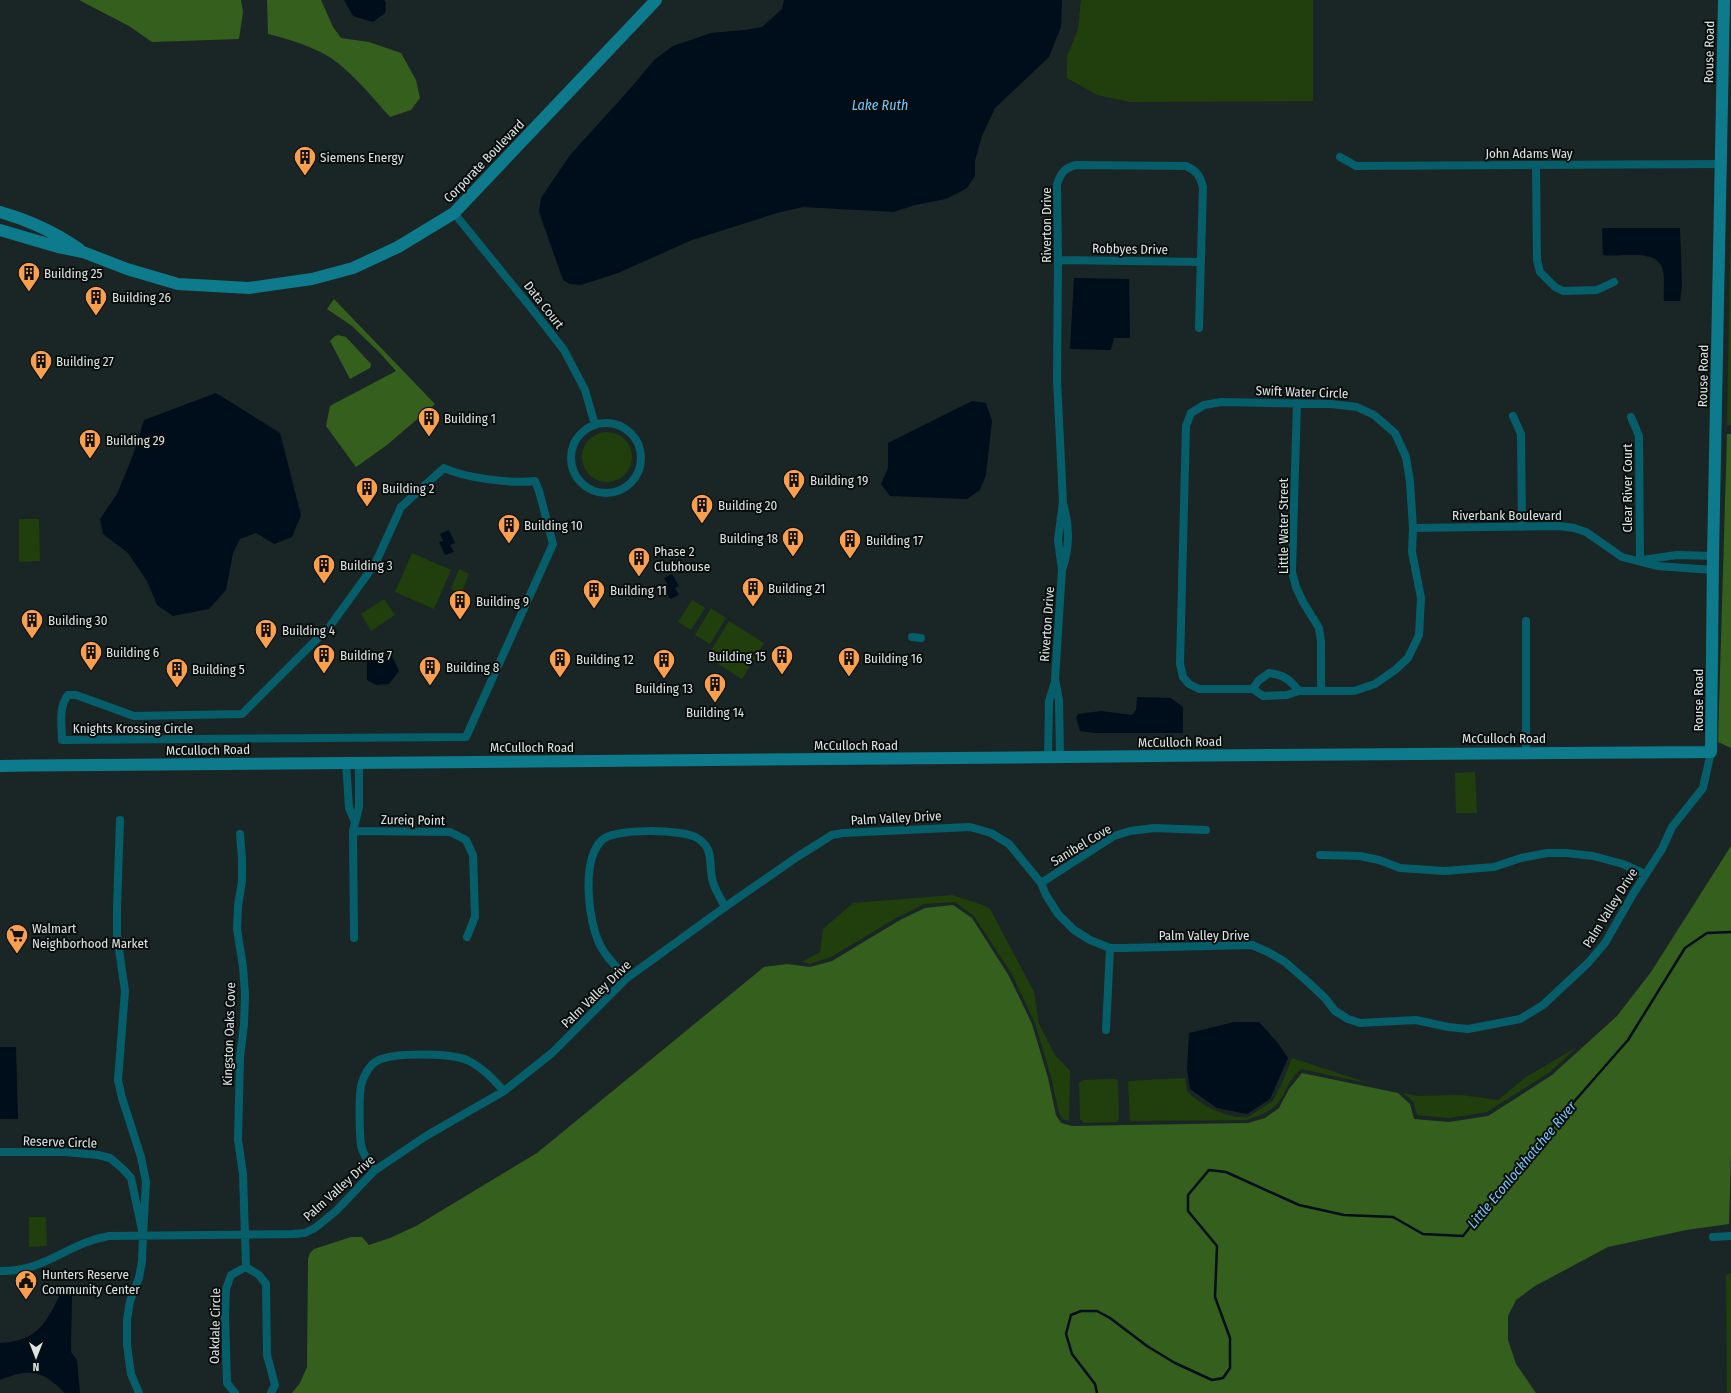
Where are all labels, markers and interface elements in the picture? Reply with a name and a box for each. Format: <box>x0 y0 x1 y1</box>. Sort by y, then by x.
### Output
street label: Rouse Road <box>1701 21 1717 83</box>
water label: Lake Ruth <box>852 97 908 114</box>
street label: Corporate Boulevard <box>441 117 527 205</box>
building icon: Siemens Energy <box>292 144 318 177</box>
street label: John Adams Way <box>1485 146 1573 161</box>
place label: Siemens Energy <box>320 150 404 165</box>
street label: Riverton Drive <box>1039 187 1054 263</box>
street label: Robbyes Drive <box>1092 241 1168 257</box>
building icon: Building 25 <box>16 260 42 293</box>
place label: Building 25 <box>44 266 103 281</box>
street label: Data Court <box>521 278 568 332</box>
building icon: Building 26 <box>83 284 109 317</box>
place label: Building 26 <box>112 290 171 305</box>
street label: Rouse Road <box>1695 345 1711 407</box>
building icon: Building 27 <box>28 348 54 381</box>
place label: Building 27 <box>56 354 114 369</box>
street label: Swift Water Circle <box>1255 383 1349 401</box>
building icon: Building 1 <box>416 405 442 438</box>
place label: Building 1 <box>444 411 496 426</box>
building icon: Building 29 <box>77 427 103 460</box>
place label: Building 29 <box>106 433 165 448</box>
street label: Clear River Court <box>1620 443 1635 533</box>
building icon: Building 19 <box>781 467 807 500</box>
place label: Building 19 <box>810 473 868 488</box>
building icon: Building 2 <box>354 475 380 508</box>
street label: Little Water Street <box>1276 477 1291 574</box>
place label: Building 2 <box>382 481 435 496</box>
building icon: Building 20 <box>689 492 715 525</box>
place label: Building 20 <box>718 498 778 513</box>
street label: Riverbank Boulevard <box>1452 508 1562 523</box>
building icon: Building 10 <box>496 512 522 545</box>
place label: Building 10 <box>524 518 583 533</box>
building icon: Building 18 <box>780 525 806 558</box>
building icon: Building 17 <box>837 527 863 560</box>
place label: Building 18 <box>720 531 778 546</box>
place label: Building 17 <box>866 533 923 548</box>
place label: Phase 2 Clubhouse <box>654 544 710 574</box>
building icon: Phase 2 Clubhouse <box>626 545 652 578</box>
building icon: Building 3 <box>311 552 337 585</box>
place label: Building 3 <box>340 558 393 573</box>
building icon: Building 21 <box>740 575 766 608</box>
building icon: Building 11 <box>581 577 607 610</box>
place label: Building 21 <box>768 581 825 596</box>
place label: Building 11 <box>610 583 667 598</box>
street label: Riverton Drive <box>1037 586 1057 662</box>
building icon: Building 9 <box>447 588 473 621</box>
place label: Building 9 <box>476 594 529 609</box>
building icon: Building 30 <box>19 607 45 640</box>
place label: Building 30 <box>48 613 108 628</box>
building icon: Building 4 <box>253 617 279 650</box>
place label: Building 4 <box>282 623 335 638</box>
building icon: Building 6 <box>78 639 104 672</box>
building icon: Building 7 <box>311 642 337 675</box>
building icon: Building 15 <box>769 643 795 676</box>
place label: Building 6 <box>106 645 159 660</box>
building icon: Building 16 <box>836 645 862 678</box>
building icon: Building 12 <box>547 646 573 679</box>
building icon: Building 13 <box>651 647 677 680</box>
place label: Building 7 <box>340 648 392 663</box>
place label: Building 15 <box>708 649 766 664</box>
place label: Building 16 <box>864 651 922 666</box>
place label: Building 12 <box>576 652 634 667</box>
building icon: Building 8 <box>417 654 443 687</box>
building icon: Building 5 <box>164 656 190 689</box>
place label: Building 8 <box>446 660 499 675</box>
place label: Building 5 <box>192 662 245 677</box>
street label: Rouse Road <box>1691 669 1706 731</box>
building icon: Building 14 <box>702 671 728 704</box>
place label: Building 13 <box>635 681 693 696</box>
place label: Building 14 <box>686 705 744 720</box>
street label: Knights Krossing Circle <box>73 721 193 736</box>
street label: McCulloch Road <box>1462 731 1546 746</box>
street label: McCulloch Road <box>1138 734 1222 750</box>
street label: McCulloch Road <box>814 738 898 753</box>
street label: McCulloch Road <box>490 740 574 755</box>
street label: McCulloch Road <box>166 742 250 758</box>
street label: Palm Valley Drive <box>850 808 942 828</box>
street label: Zureiq Point <box>381 812 446 828</box>
street label: Sanibel Cove <box>1048 821 1114 869</box>
street label: Palm Valley Drive <box>1580 866 1640 950</box>
place label: Walmart Neighborhood Market <box>32 921 149 951</box>
supermarket icon: Walmart Neighborhood Market <box>4 922 30 955</box>
street label: Palm Valley Drive <box>1159 928 1249 943</box>
street label: Palm Valley Drive <box>558 957 634 1031</box>
street label: Kingston Oaks Cove <box>220 982 238 1086</box>
water label: Little Econlockhatchee River <box>1464 1097 1581 1232</box>
street label: Reserve Circle <box>23 1133 97 1151</box>
street label: Palm Valley Drive <box>300 1152 378 1224</box>
place label: Hunters Reserve Community Center <box>42 1267 140 1297</box>
public building icon: Hunters Reserve Community Center <box>13 1268 39 1301</box>
street label: Oakdale Circle <box>207 1288 223 1364</box>
north arrow <box>16 1337 56 1377</box>
text: N <box>33 1360 39 1373</box>

